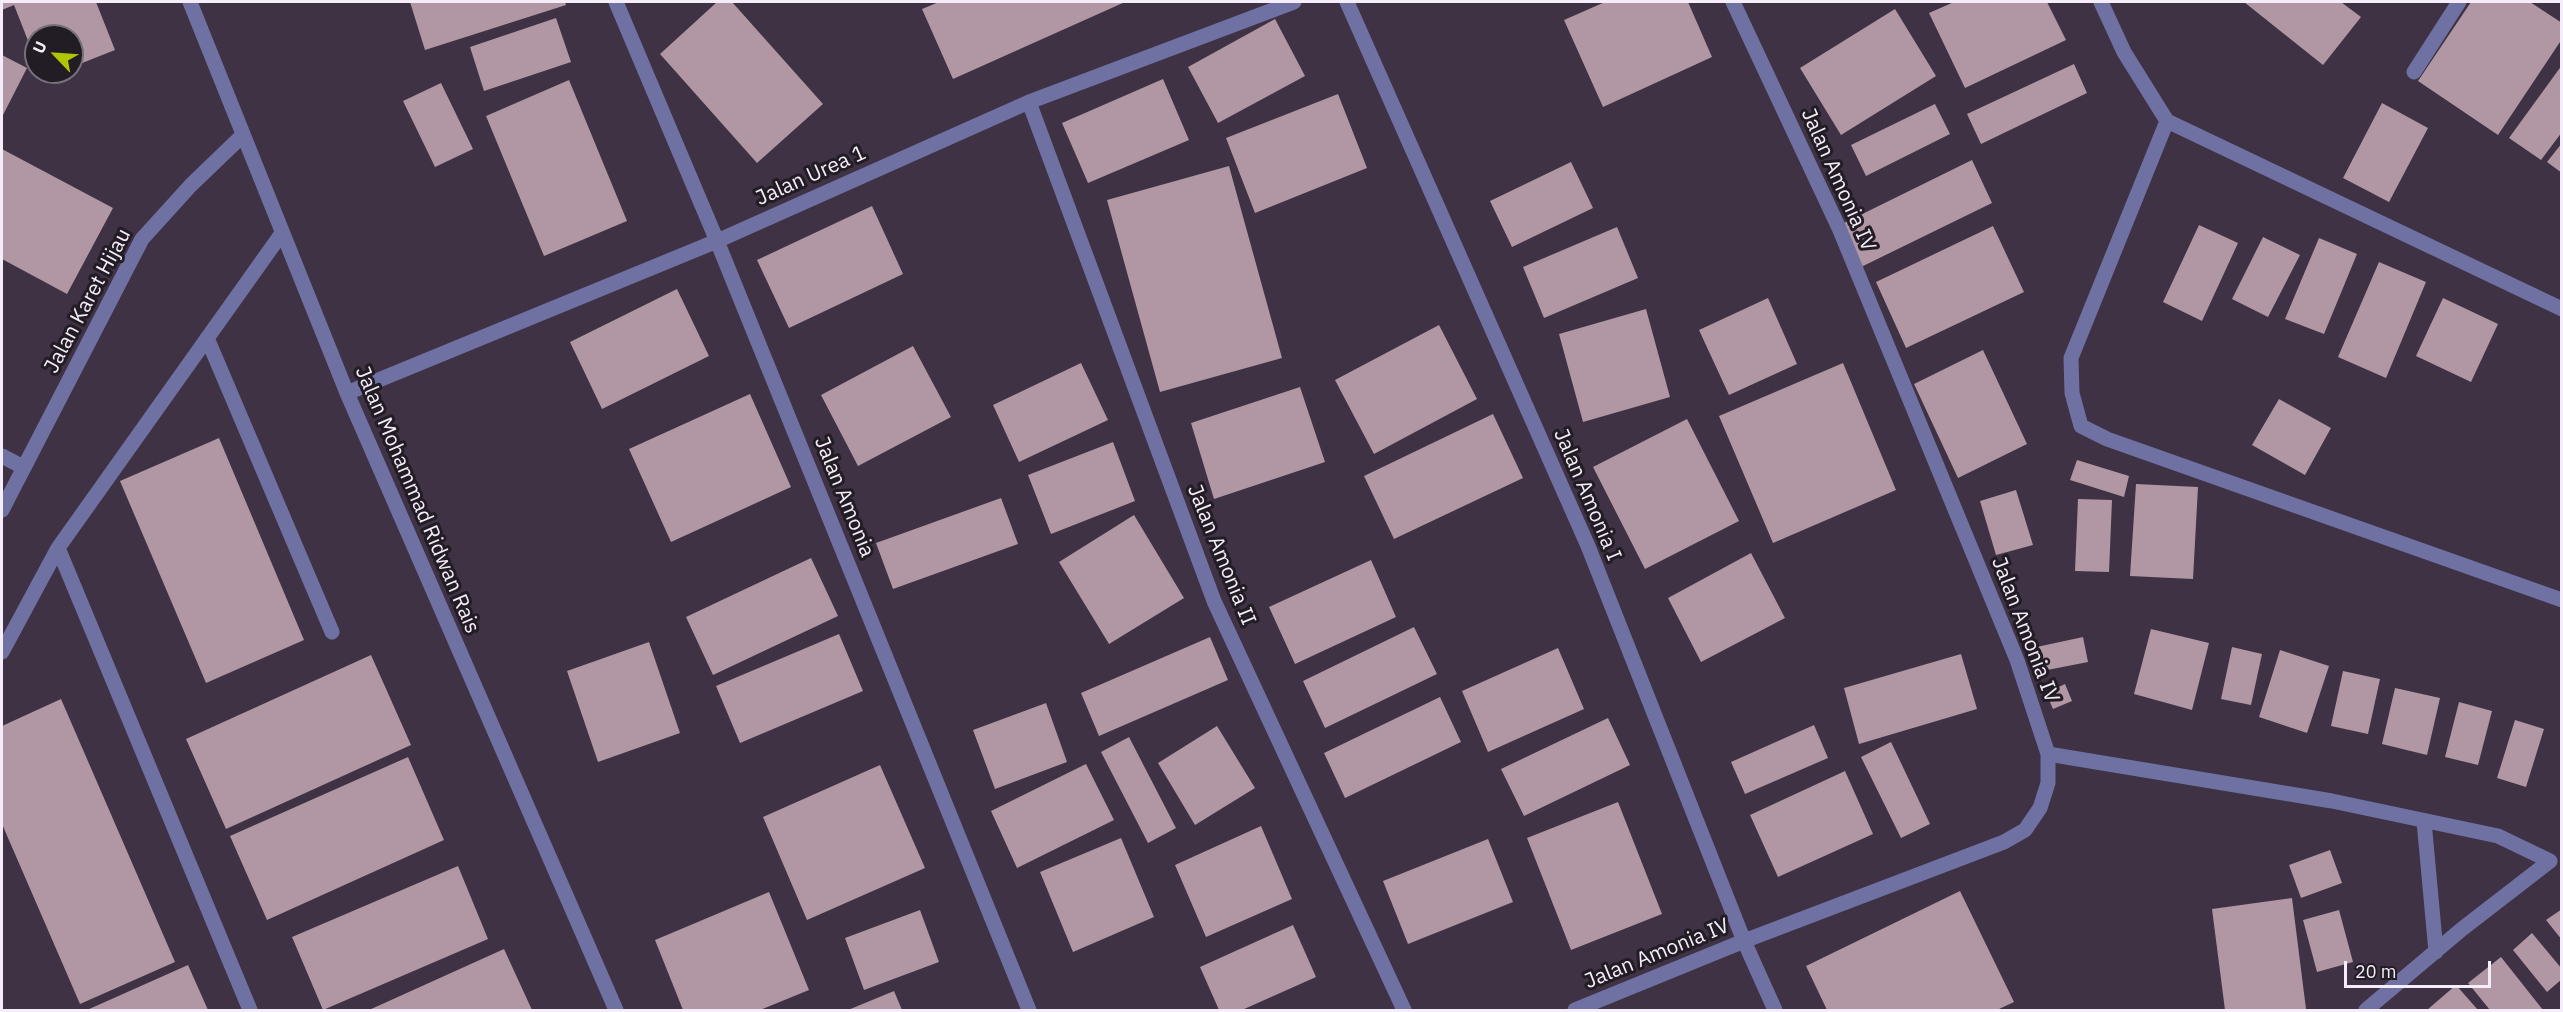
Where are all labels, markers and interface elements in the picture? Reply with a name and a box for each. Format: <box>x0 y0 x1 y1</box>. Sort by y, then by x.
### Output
north arrow <box>24 24 84 84</box>
text: U <box>28 38 51 57</box>
street label: Jalan Amonia IV <box>1795 105 1881 255</box>
street label: Jalan Urea 1 <box>752 141 870 211</box>
street label: Jalan Karet Hijau <box>39 224 137 378</box>
street label: Jalan Mohammad Ridwan Rais <box>349 363 485 637</box>
street label: Jalan Amonia I <box>1548 425 1626 565</box>
street label: Jalan Amonia <box>808 433 880 561</box>
street label: Jalan Amonia II <box>1181 481 1261 629</box>
street label: Jalan Amonia IV <box>1986 554 2064 706</box>
street label: Jalan Amonia IV <box>1581 914 1733 994</box>
scale bar <box>2347 949 2494 987</box>
text: 20 m <box>2355 960 2397 983</box>

